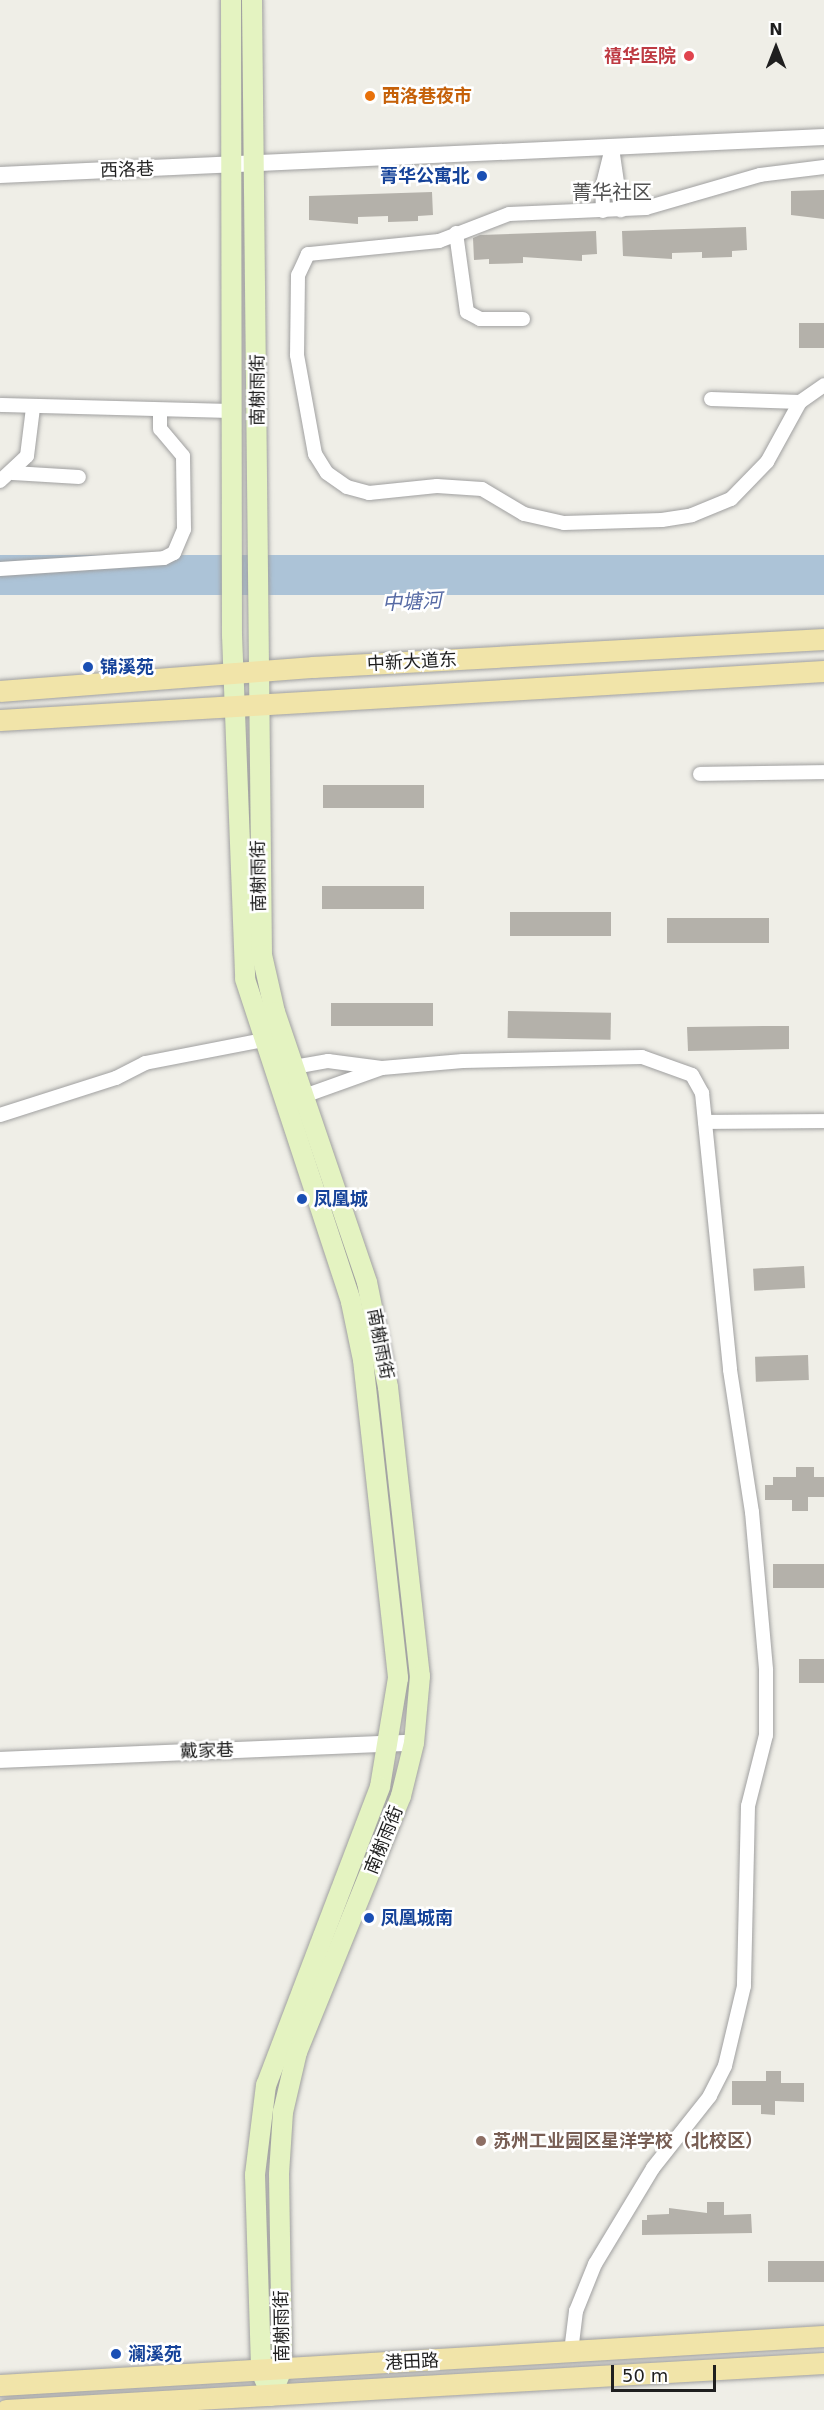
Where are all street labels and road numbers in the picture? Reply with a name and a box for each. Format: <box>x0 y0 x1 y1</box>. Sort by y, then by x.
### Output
street label: 西洛巷 <box>100 158 154 182</box>
street label: 南榭雨街 <box>247 354 269 426</box>
street label: 中新大道东 <box>366 649 458 675</box>
street label: 南榭雨街 <box>248 840 270 912</box>
street label: 南榭雨街 <box>363 1307 397 1381</box>
street label: 戴家巷 <box>180 1739 234 1763</box>
street label: 南榭雨街 <box>361 1803 407 1877</box>
street label: 南榭雨街 <box>271 2290 293 2362</box>
street label: 港田路 <box>384 2350 440 2374</box>

